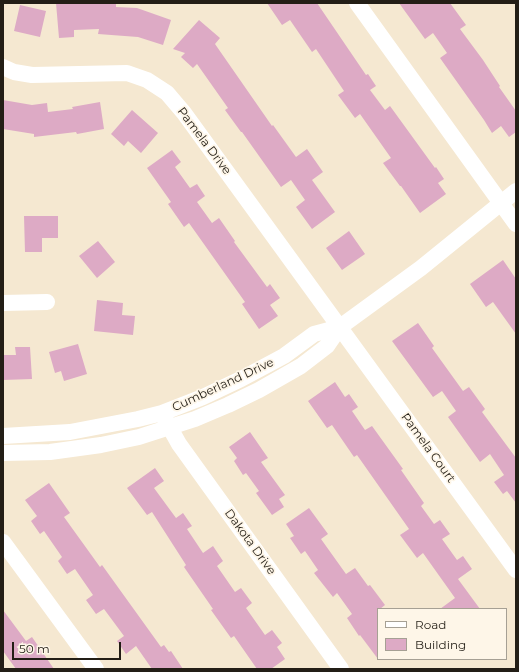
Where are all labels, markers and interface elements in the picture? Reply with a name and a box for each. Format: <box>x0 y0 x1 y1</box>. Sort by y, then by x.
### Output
street label: Pamela Drive <box>174 105 234 177</box>
street label: Cumberland Drive <box>170 355 276 415</box>
street label: Pamela Court <box>398 410 458 486</box>
street label: Dakota Drive <box>221 506 279 578</box>
legend <box>377 608 507 660</box>
text: Road <box>415 617 446 632</box>
scale bar <box>14 634 123 660</box>
text: Building <box>415 637 466 652</box>
text: 50 m <box>19 641 50 656</box>

